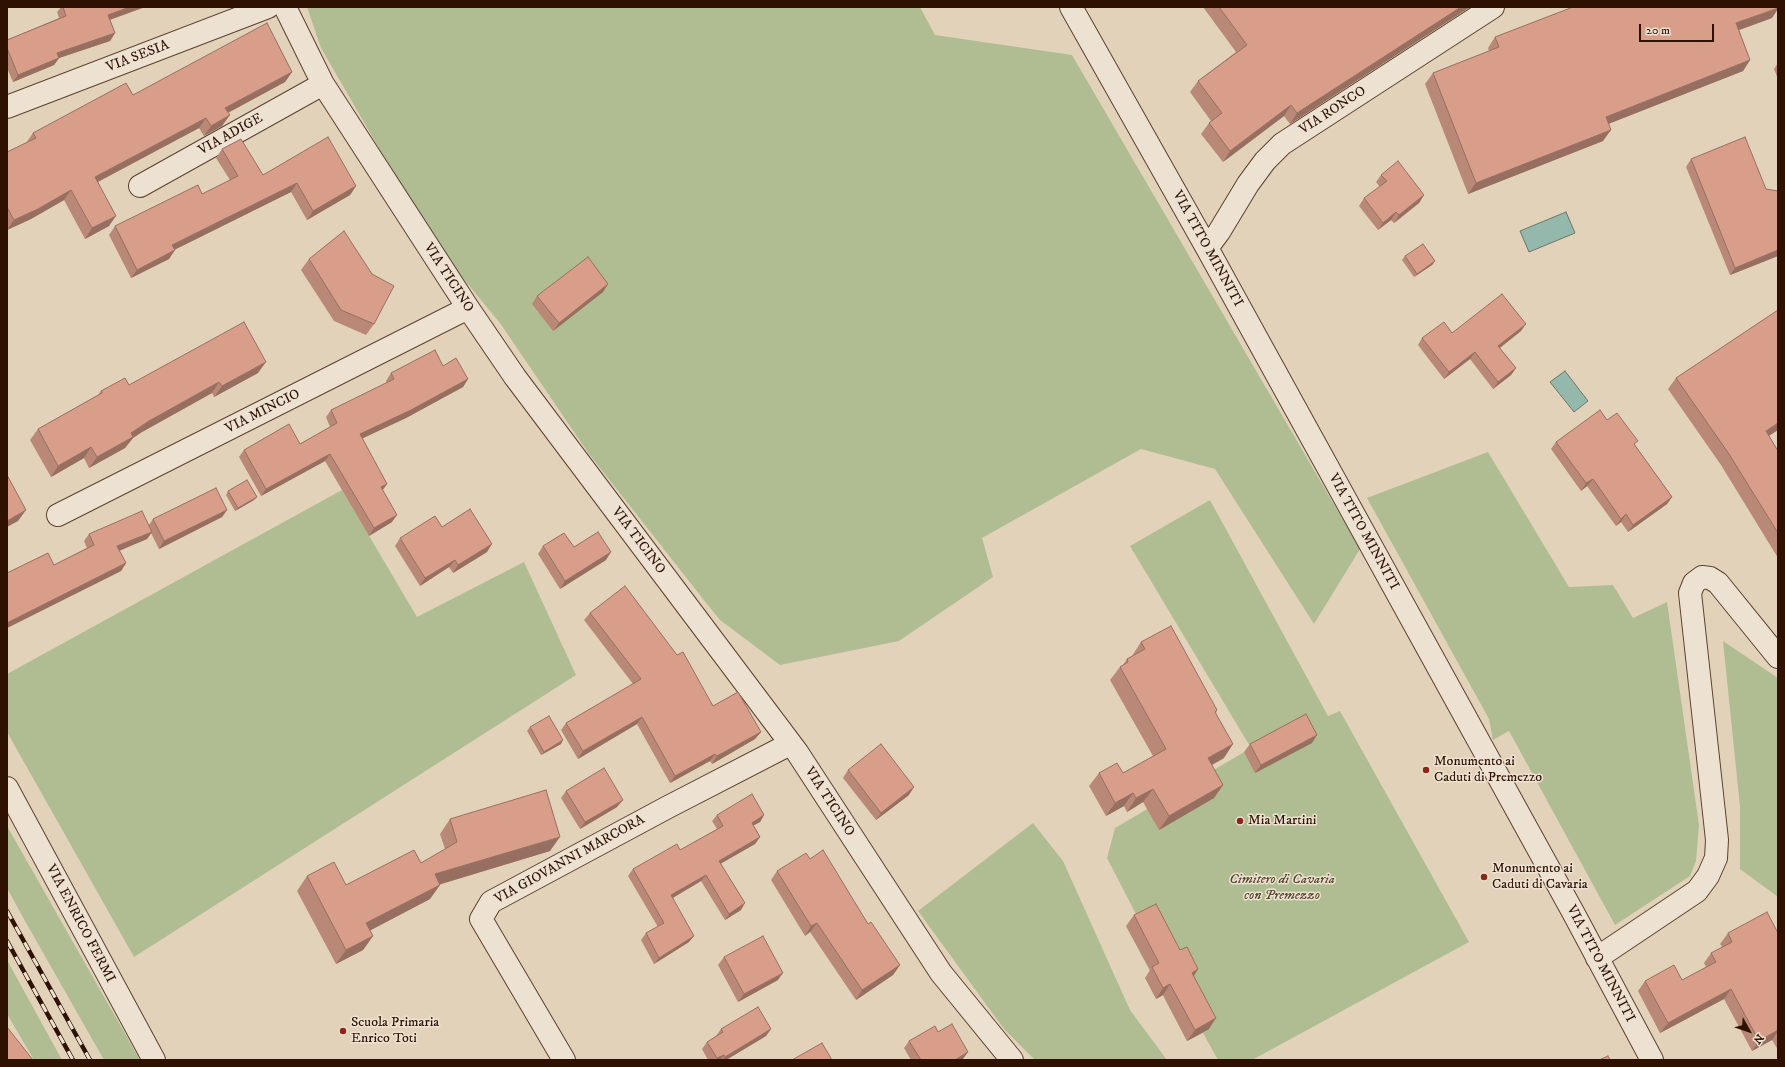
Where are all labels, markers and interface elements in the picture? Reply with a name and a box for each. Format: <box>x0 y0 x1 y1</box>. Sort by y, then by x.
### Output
scale bar <box>1641 16 1716 42</box>
text: 20 m <box>1646 23 1670 38</box>
street label: VIA SESIA <box>104 37 172 77</box>
street label: VIA RONCO <box>1297 83 1369 139</box>
street label: VIA ADIGE <box>196 110 266 160</box>
street label: VIA TITO MINNITI <box>1168 188 1246 310</box>
street label: VIA TICINO <box>419 240 477 316</box>
street label: VIA MINCIO <box>223 386 303 438</box>
street label: VIA TITO MINNITI <box>1324 471 1402 593</box>
street label: VIA TICINO <box>607 504 669 578</box>
place label: Monumento ai Caduti di Premezzo <box>1434 754 1542 786</box>
street label: VIA TICINO <box>800 764 858 840</box>
marker: Monumento ai Caduti di Premezzo <box>1421 765 1431 775</box>
street label: VIA GIOVANNI MARCORA <box>492 812 648 908</box>
place label: Mia Martini <box>1248 813 1316 829</box>
marker: Mia Martini <box>1235 816 1245 826</box>
place label: Monumento ai Caduti di Cavaria <box>1492 861 1588 894</box>
street label: VIA ENRICO FERMI <box>42 862 118 986</box>
park label: Cimitero di Cavaria con Premezzo <box>1229 872 1335 904</box>
marker: Monumento ai Caduti di Cavaria <box>1479 872 1489 882</box>
street label: VIA TITO MINNITI <box>1562 903 1638 1025</box>
north arrow <box>1729 1011 1769 1051</box>
place label: Scuola Primaria Enrico Toti <box>351 1015 439 1048</box>
marker: Scuola Primaria Enrico Toti <box>338 1026 348 1036</box>
text: N <box>1750 1031 1766 1047</box>

